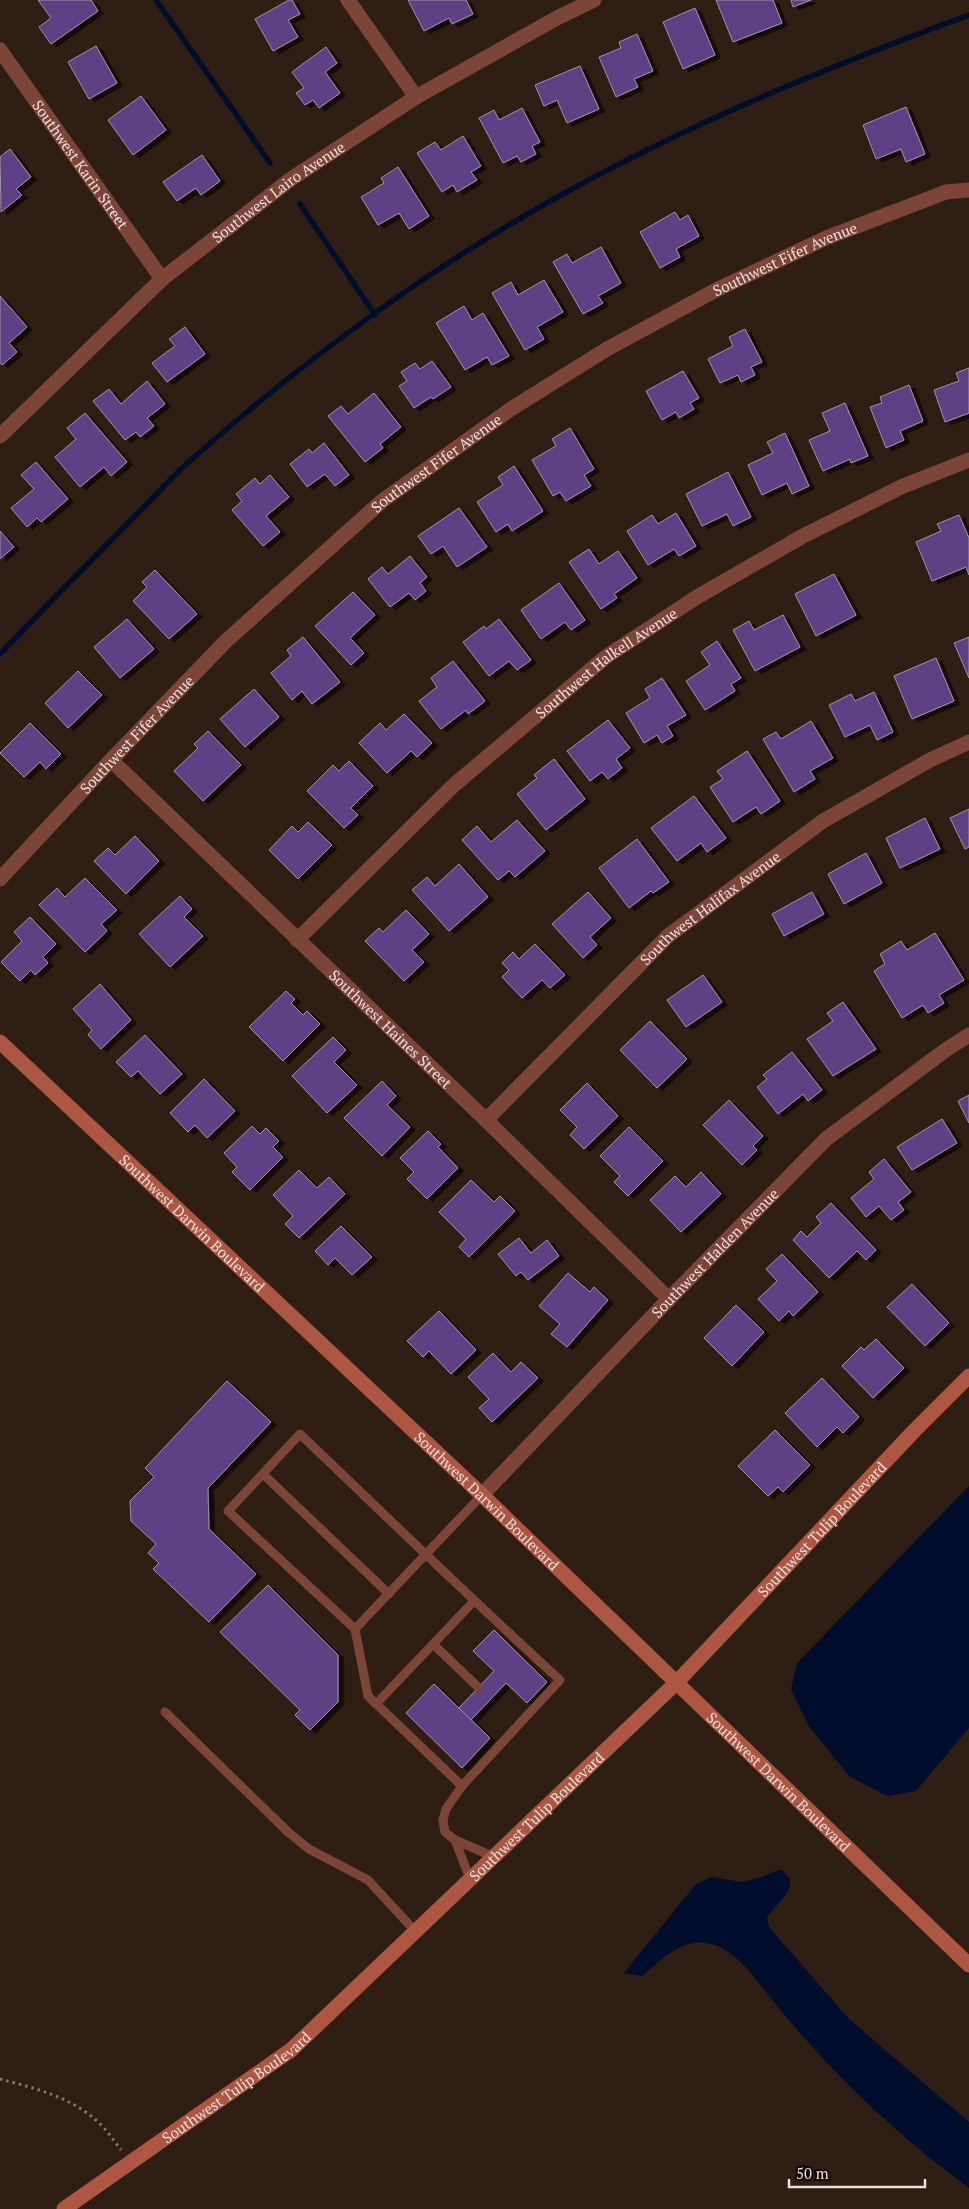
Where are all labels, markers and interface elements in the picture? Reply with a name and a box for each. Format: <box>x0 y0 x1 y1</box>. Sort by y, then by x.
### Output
street label: Southwest Karin Street <box>28 96 134 233</box>
street label: Southwest Lairo Avenue <box>207 136 349 247</box>
street label: Southwest Fifer Avenue <box>709 217 860 300</box>
street label: Southwest Fifer Avenue <box>366 409 506 517</box>
street label: Southwest Halkell Avenue <box>531 603 681 722</box>
street label: Southwest Fifer Avenue <box>75 671 198 798</box>
street label: Southwest Halifax Avenue <box>635 846 784 969</box>
street label: Southwest Haines Street <box>325 965 457 1093</box>
street label: Southwest Darwin Boulevard <box>115 1149 269 1296</box>
street label: Southwest Halden Avenue <box>647 1184 783 1322</box>
street label: Southwest Darwin Boulevard <box>410 1427 564 1574</box>
street label: Southwest Tulip Boulevard <box>753 1457 890 1601</box>
street label: Southwest Darwin Boulevard <box>703 1707 855 1856</box>
street label: Southwest Tulip Boulevard <box>464 1747 608 1885</box>
street label: Southwest Tulip Boulevard <box>158 2027 315 2148</box>
scale bar <box>789 2156 925 2188</box>
text: 50 m <box>796 2163 829 2183</box>

